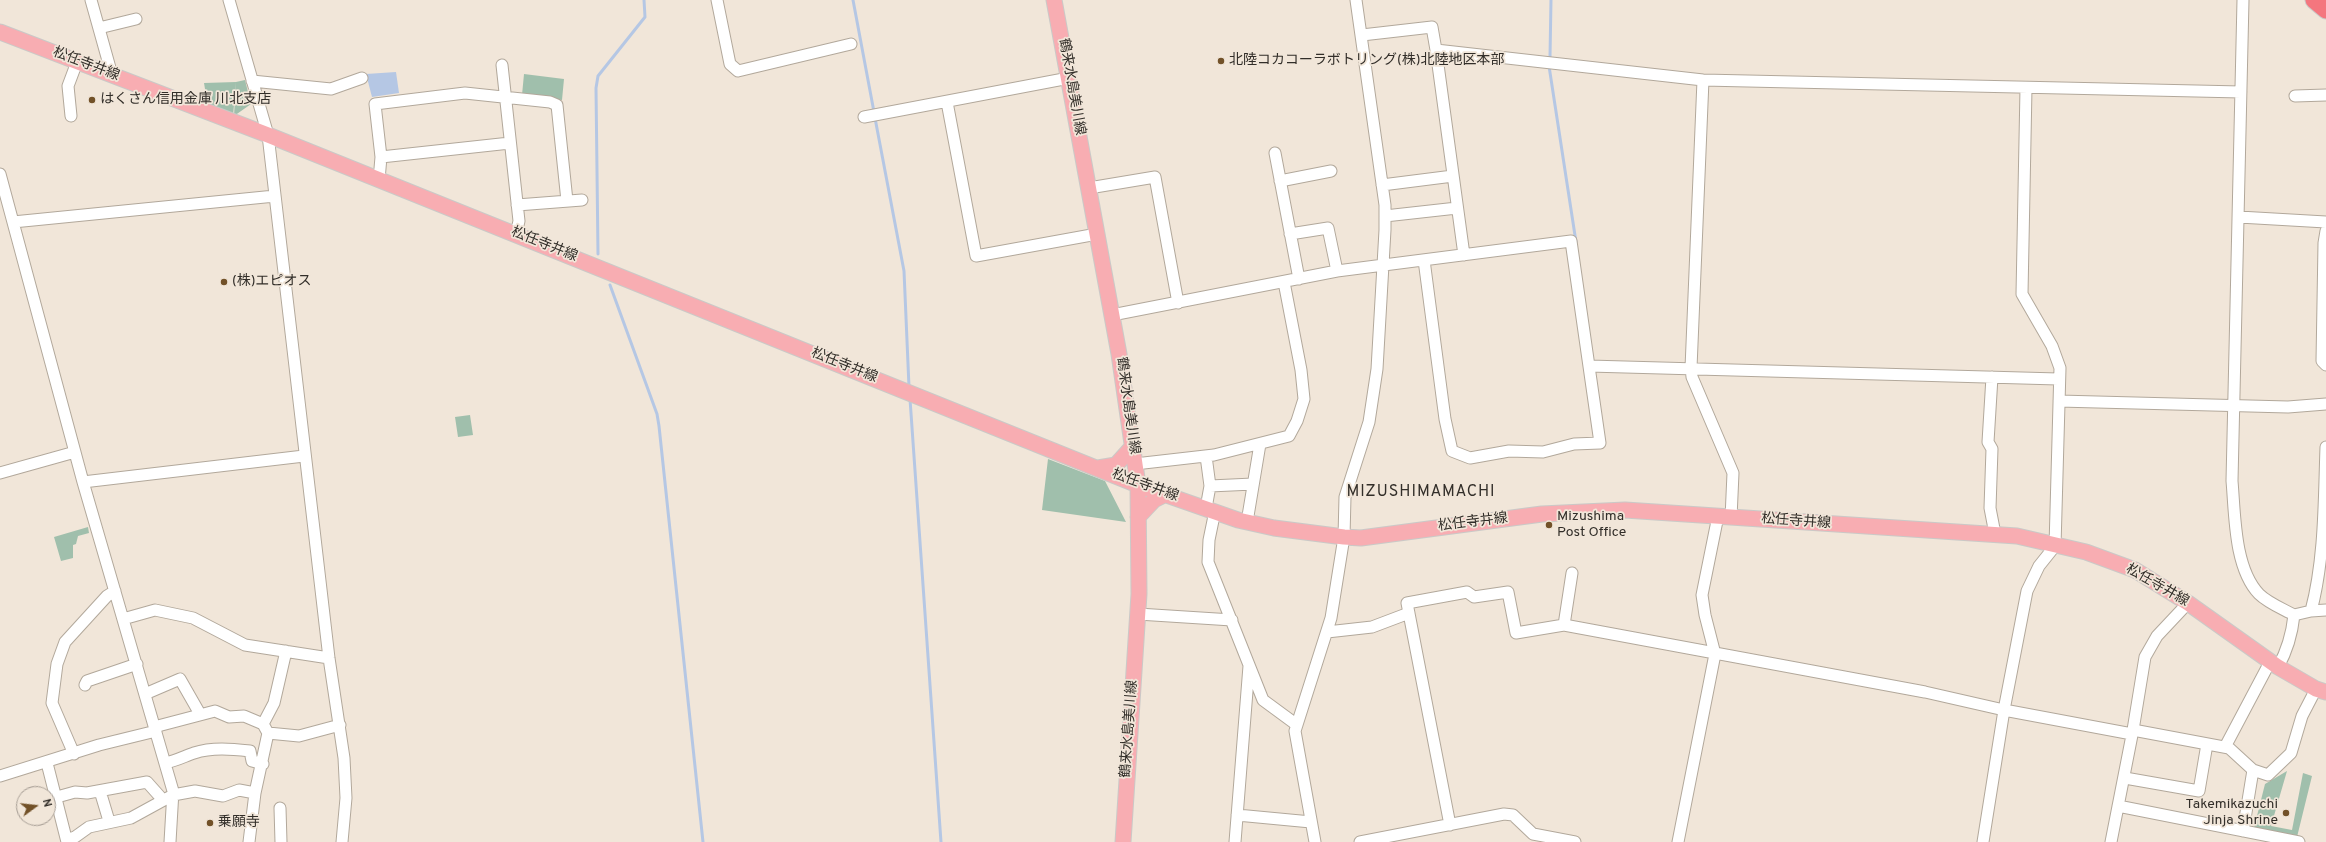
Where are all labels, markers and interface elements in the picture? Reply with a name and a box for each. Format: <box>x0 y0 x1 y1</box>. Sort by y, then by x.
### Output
street label: 鶴来水島美川線 <box>1054 37 1088 137</box>
street label: 松任寺井線 <box>50 45 122 85</box>
place label: 北陸コカコーラボトリング(株)北陸地区本部 <box>1229 53 1505 69</box>
marker: 北陸コカコーラボトリング(株)北陸地区本部 <box>1216 56 1226 66</box>
place label: はくさん信用金庫 川北支店 <box>100 92 271 108</box>
marker: はくさん信用金庫 川北支店 <box>87 95 97 105</box>
street label: 松任寺井線 <box>508 224 580 266</box>
place label: (株)エピオス <box>232 274 312 290</box>
marker: (株)エピオス <box>219 277 229 287</box>
street label: 松任寺井線 <box>808 345 880 387</box>
street label: 鶴来水島美川線 <box>1112 356 1142 456</box>
street label: 松任寺井線 <box>1109 466 1181 506</box>
district label: MIZUSHIMAMACHI <box>1346 483 1496 503</box>
place label: Mizushima Post Office <box>1557 509 1626 542</box>
street label: 松任寺井線 <box>1437 510 1509 536</box>
street label: 松任寺井線 <box>1760 511 1832 533</box>
marker: Mizushima Post Office <box>1544 520 1554 530</box>
street label: 松任寺井線 <box>2122 561 2192 611</box>
street label: 鶴来水島美川線 <box>1118 680 1142 778</box>
north arrow <box>16 786 56 826</box>
place label: Takemikazuchi Jinja Shrine <box>2186 797 2278 830</box>
text: N <box>39 798 54 809</box>
marker: Takemikazuchi Jinja Shrine <box>2281 808 2291 818</box>
place label: 乗願寺 <box>218 815 260 831</box>
marker: 乗願寺 <box>205 818 215 828</box>

